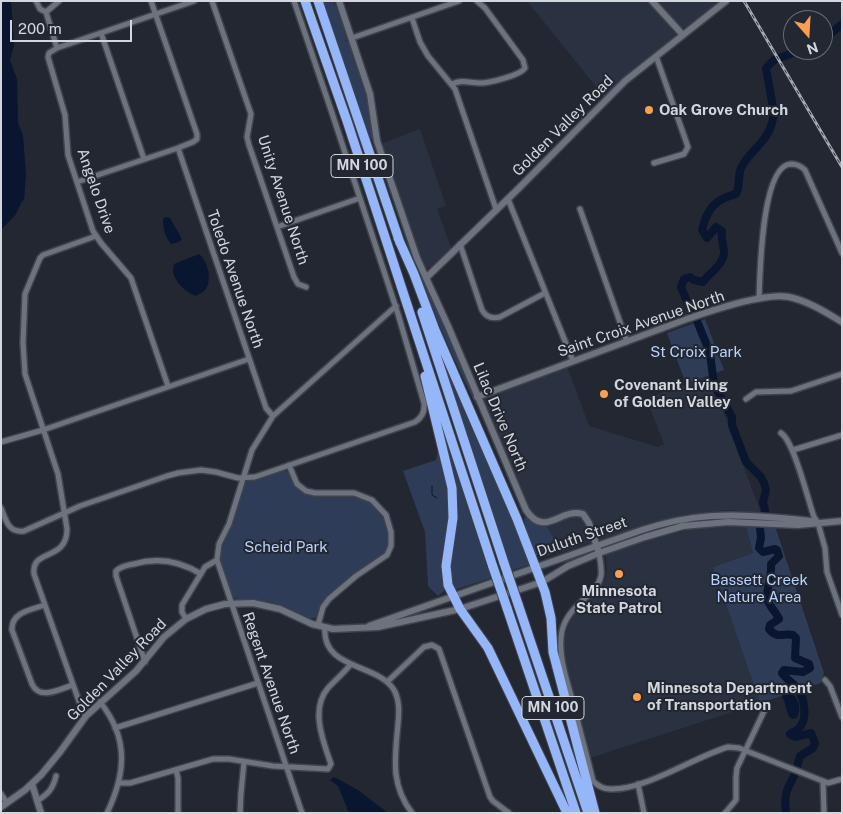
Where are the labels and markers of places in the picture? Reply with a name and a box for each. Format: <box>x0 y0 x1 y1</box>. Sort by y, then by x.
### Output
place label: Oak Grove Church <box>659 101 788 119</box>
marker: Oak Grove Church <box>643 104 655 116</box>
place label: Covenant Living of Golden Valley <box>614 376 731 411</box>
marker: Covenant Living of Golden Valley <box>598 388 610 400</box>
marker: Minnesota State Patrol <box>613 568 625 580</box>
place label: Minnesota State Patrol <box>576 582 662 617</box>
place label: Minnesota Department of Transportation <box>647 679 812 714</box>
marker: Minnesota Department of Transportation <box>631 691 643 703</box>

